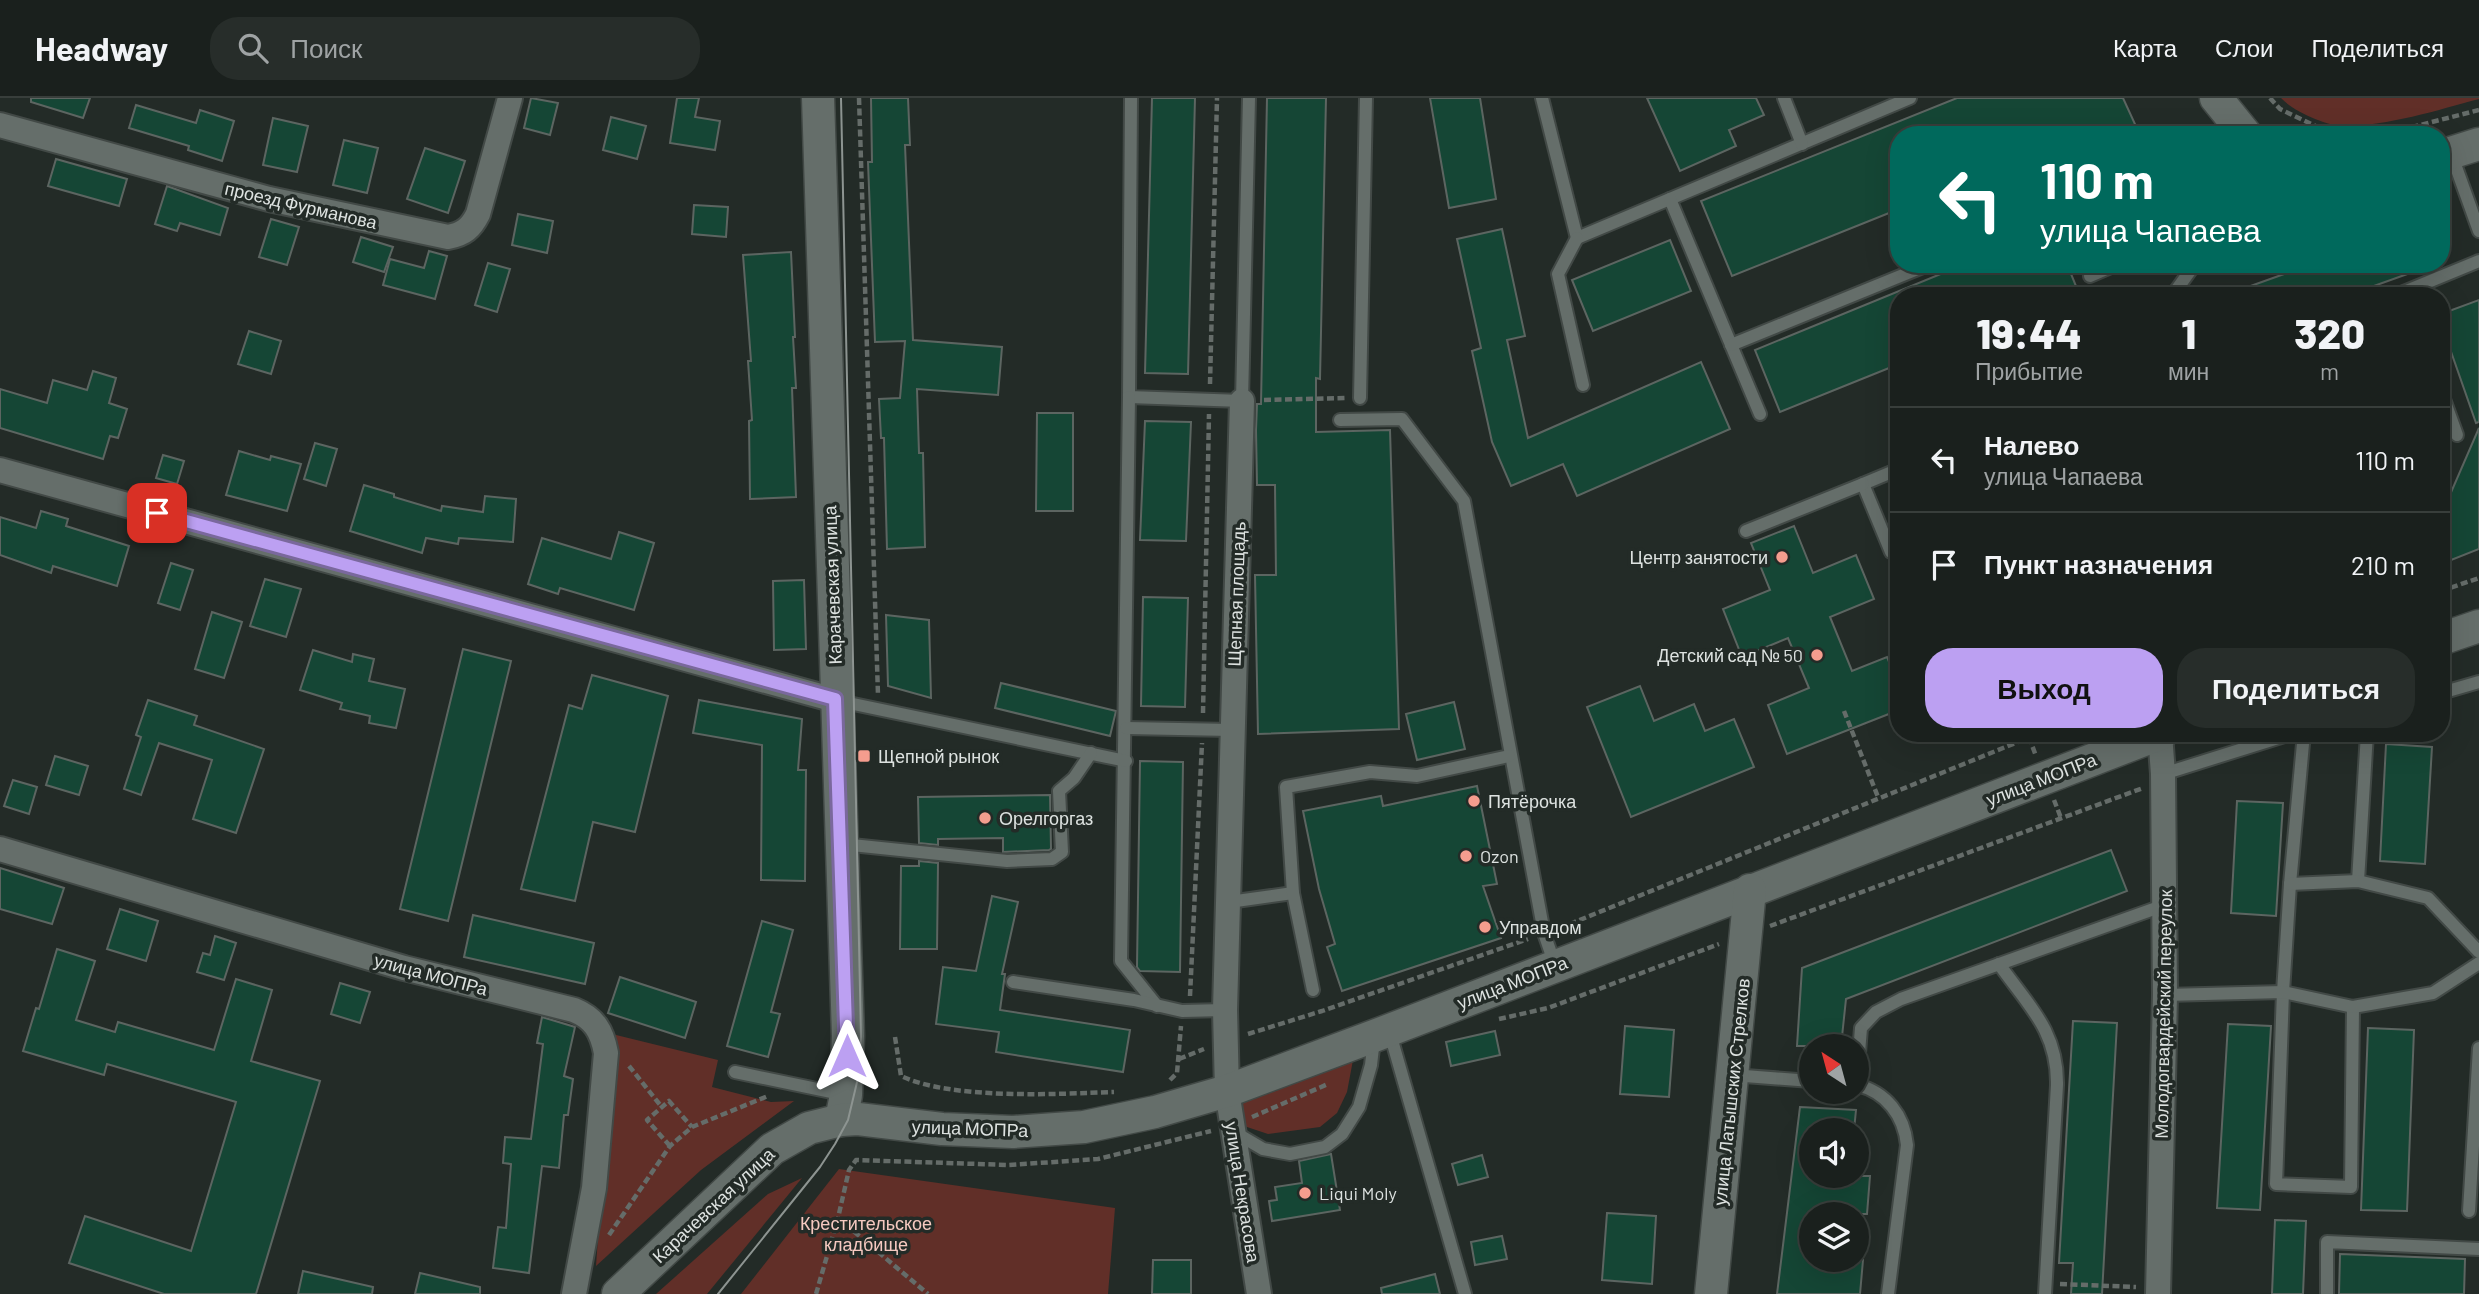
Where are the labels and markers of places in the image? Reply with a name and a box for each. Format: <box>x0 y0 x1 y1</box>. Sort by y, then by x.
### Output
pin <box>127 483 187 543</box>
place label: Центр занятости <box>1630 546 1768 568</box>
marker: Центр занятости <box>1774 549 1790 565</box>
place label: Детский сад № 50 <box>1657 644 1803 666</box>
marker: Детский сад № 50 <box>1809 647 1825 663</box>
place label: Щепной рынок <box>878 745 999 767</box>
marker: Щепной рынок <box>856 748 872 764</box>
place label: Пятёрочка <box>1488 790 1577 812</box>
marker: Пятёрочка <box>1466 793 1482 809</box>
place label: Орелгоргаз <box>999 807 1093 829</box>
marker: Орелгоргаз <box>977 810 993 826</box>
place label: Ozon <box>1480 845 1519 867</box>
marker: Ozon <box>1458 848 1474 864</box>
place label: Управдом <box>1499 916 1582 938</box>
marker: Управдом <box>1477 919 1493 935</box>
place label: Liqui Moly <box>1319 1182 1397 1204</box>
marker: Liqui Moly <box>1297 1185 1313 1201</box>

